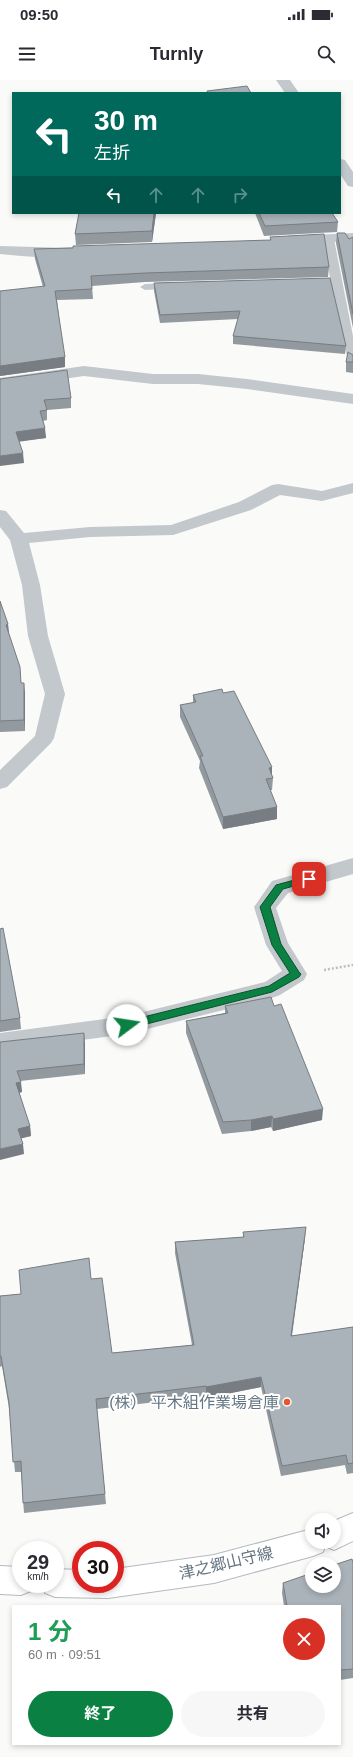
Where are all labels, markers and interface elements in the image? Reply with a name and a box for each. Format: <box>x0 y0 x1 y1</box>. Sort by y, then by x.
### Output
text: 09:50 <box>20 6 58 23</box>
icon: menu <box>16 43 38 65</box>
icon: search <box>315 43 337 65</box>
text: Turnly <box>150 44 203 64</box>
text: 30 m <box>94 105 158 136</box>
icon: left <box>28 108 80 160</box>
text: 左折 <box>94 143 130 163</box>
icon: left <box>103 184 125 206</box>
icon: ahead <box>145 184 167 206</box>
icon: ahead <box>187 184 209 206</box>
icon: right <box>229 184 251 206</box>
pin <box>292 862 326 896</box>
icon: arrive <box>298 868 320 890</box>
position arrow <box>106 1004 148 1046</box>
place label: (株） 平木組作業場倉庫 <box>109 1394 279 1411</box>
marker: (株） 平木組作業場倉庫 <box>282 1397 292 1407</box>
map controls <box>305 1513 341 1593</box>
button: sound <box>305 1513 341 1549</box>
speed limit sign: 30 <box>72 1541 124 1593</box>
street label: 津之郷山守線 <box>177 1544 275 1582</box>
text: 29 <box>27 1551 49 1573</box>
button: layers <box>305 1557 341 1593</box>
text: km/h <box>27 1571 49 1582</box>
text: 1 分 <box>28 1618 72 1645</box>
button: close <box>283 1618 325 1660</box>
text: 60 m · 09:51 <box>28 1647 101 1662</box>
button: 終了 <box>28 1691 173 1737</box>
button: 共有 <box>181 1691 325 1737</box>

